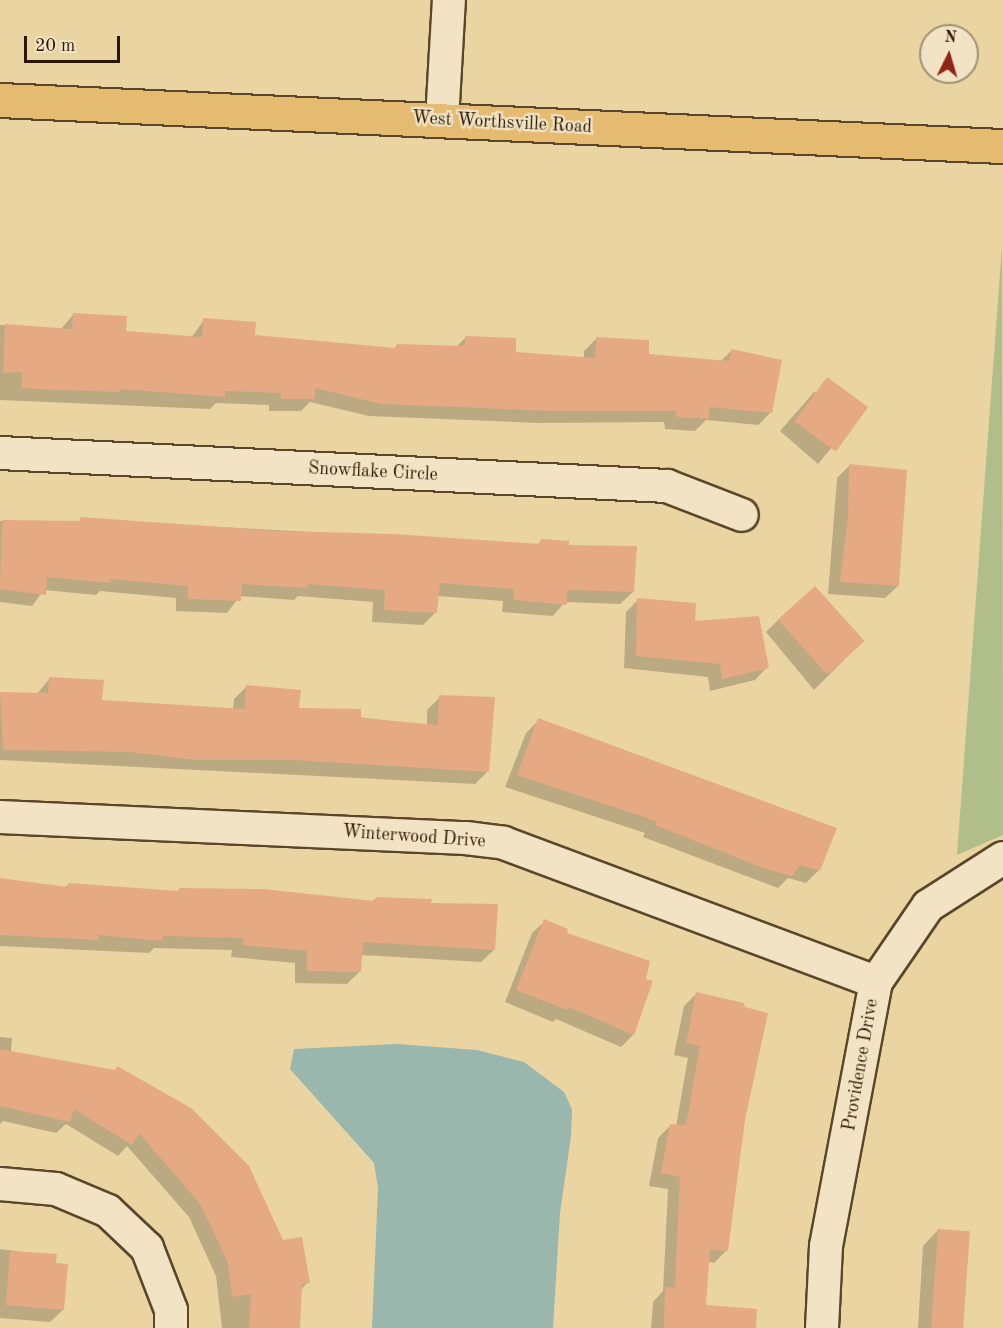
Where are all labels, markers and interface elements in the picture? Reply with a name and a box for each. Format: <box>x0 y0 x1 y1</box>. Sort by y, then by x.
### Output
scale bar <box>27 24 123 62</box>
north arrow <box>919 24 979 84</box>
text: N <box>944 30 957 47</box>
text: 20 m <box>35 37 75 55</box>
street label: West Worthsville Road <box>411 107 593 139</box>
street label: Snowflake Circle <box>308 458 438 486</box>
street label: Winterwood Drive <box>342 821 486 853</box>
street label: Providence Drive <box>839 997 883 1133</box>

